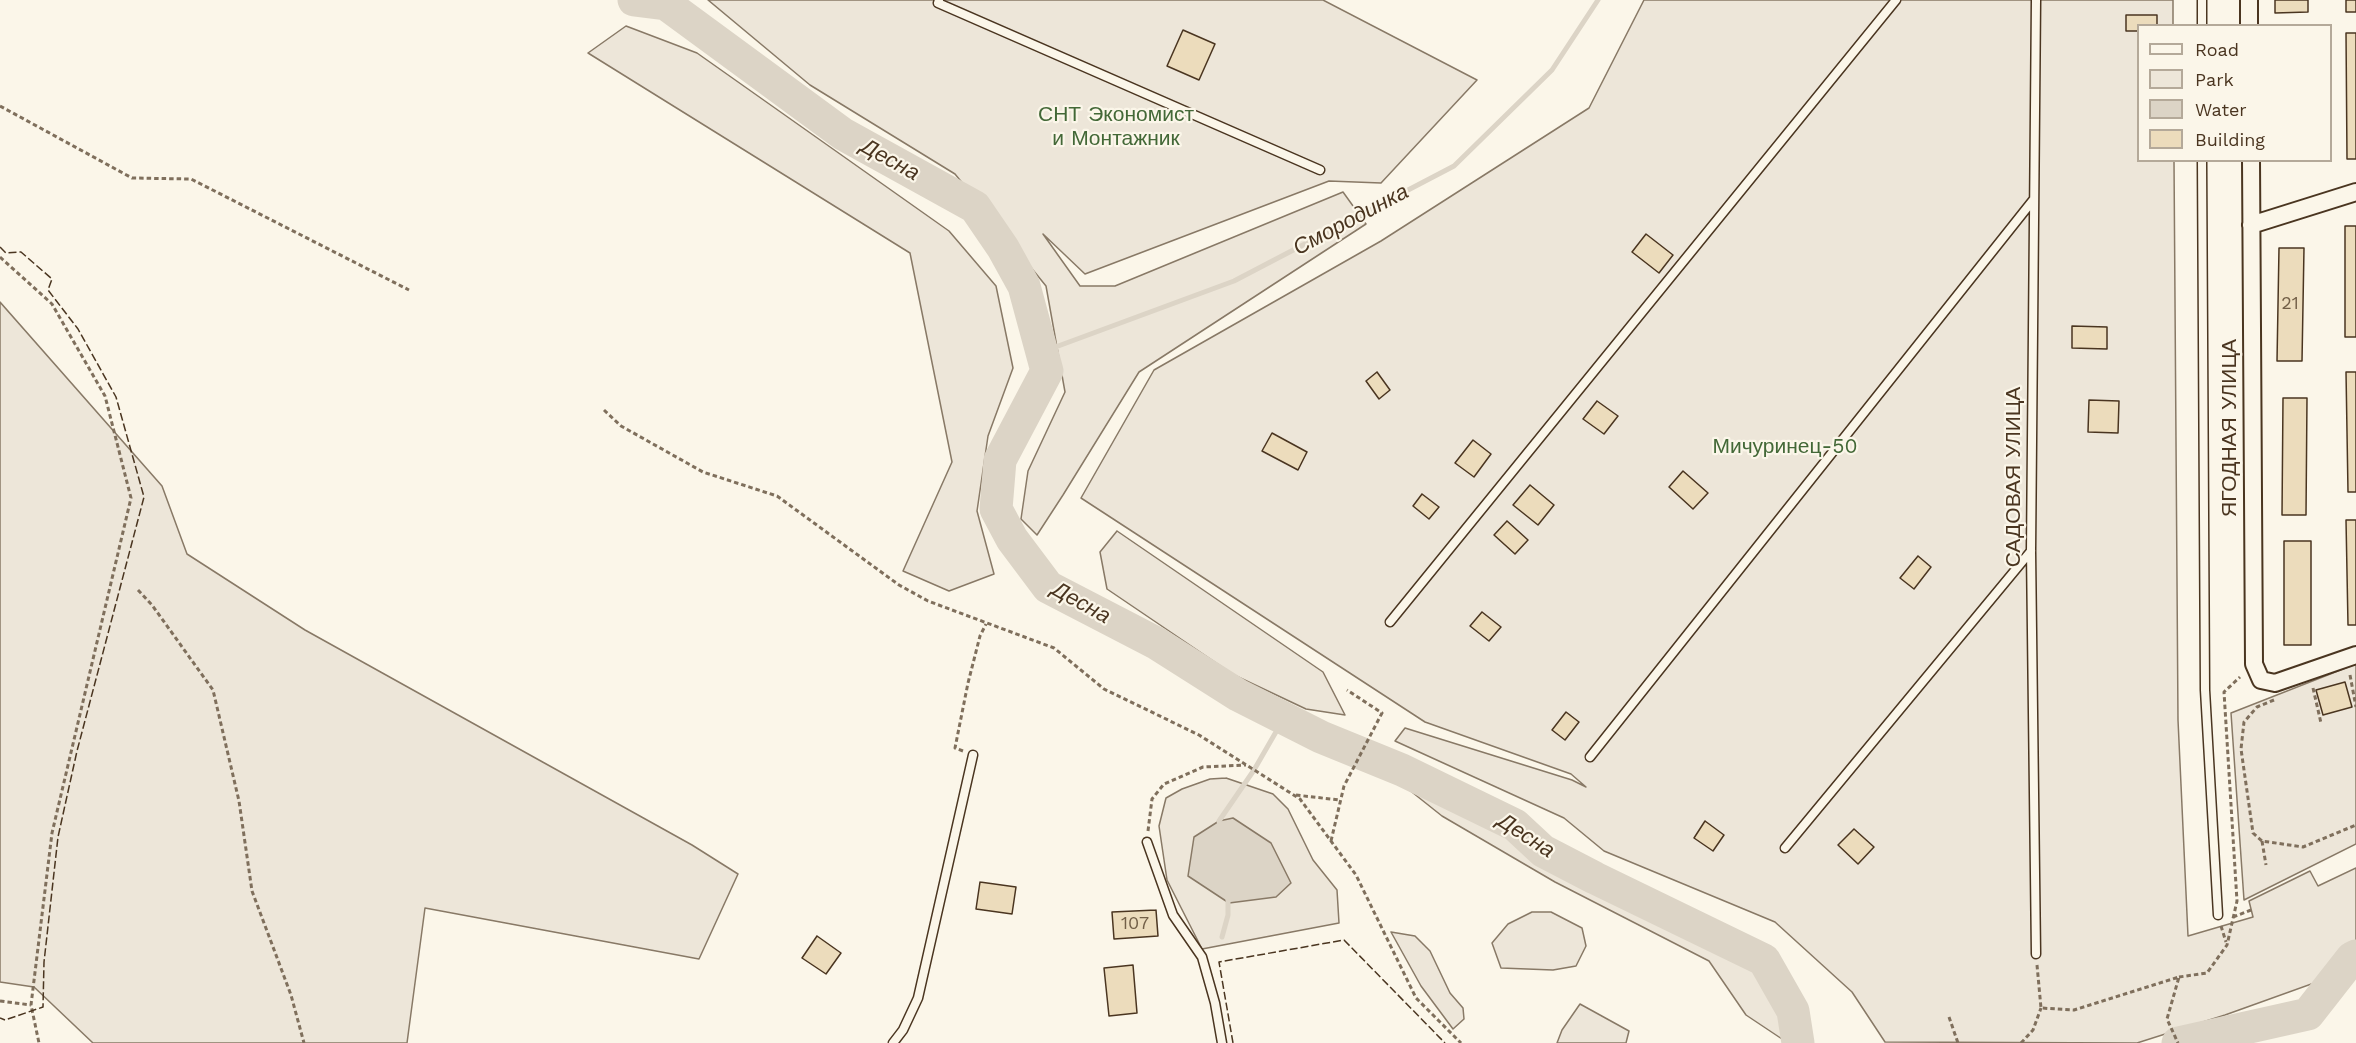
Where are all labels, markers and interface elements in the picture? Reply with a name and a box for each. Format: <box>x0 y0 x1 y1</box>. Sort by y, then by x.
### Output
legend <box>2137 24 2332 162</box>
text: Road <box>2195 39 2239 60</box>
text: Park <box>2195 69 2234 90</box>
text: Water <box>2195 99 2247 120</box>
park label: СНТ Экономист и Монтажник <box>1038 102 1194 152</box>
text: Building <box>2195 129 2265 150</box>
water label: Десна <box>856 133 924 187</box>
water label: Смородинка <box>1289 179 1413 261</box>
house number: 21 <box>2281 293 2299 315</box>
street label: ЯГОДНАЯ УЛИЦА <box>2217 339 2243 517</box>
street label: САДОВАЯ УЛИЦА <box>2001 387 2027 567</box>
park label: Мичуринец-50 <box>1712 434 1858 460</box>
water label: Десна <box>1047 576 1115 630</box>
water label: Десна <box>1492 808 1560 864</box>
house number: 107 <box>1121 913 1149 935</box>

